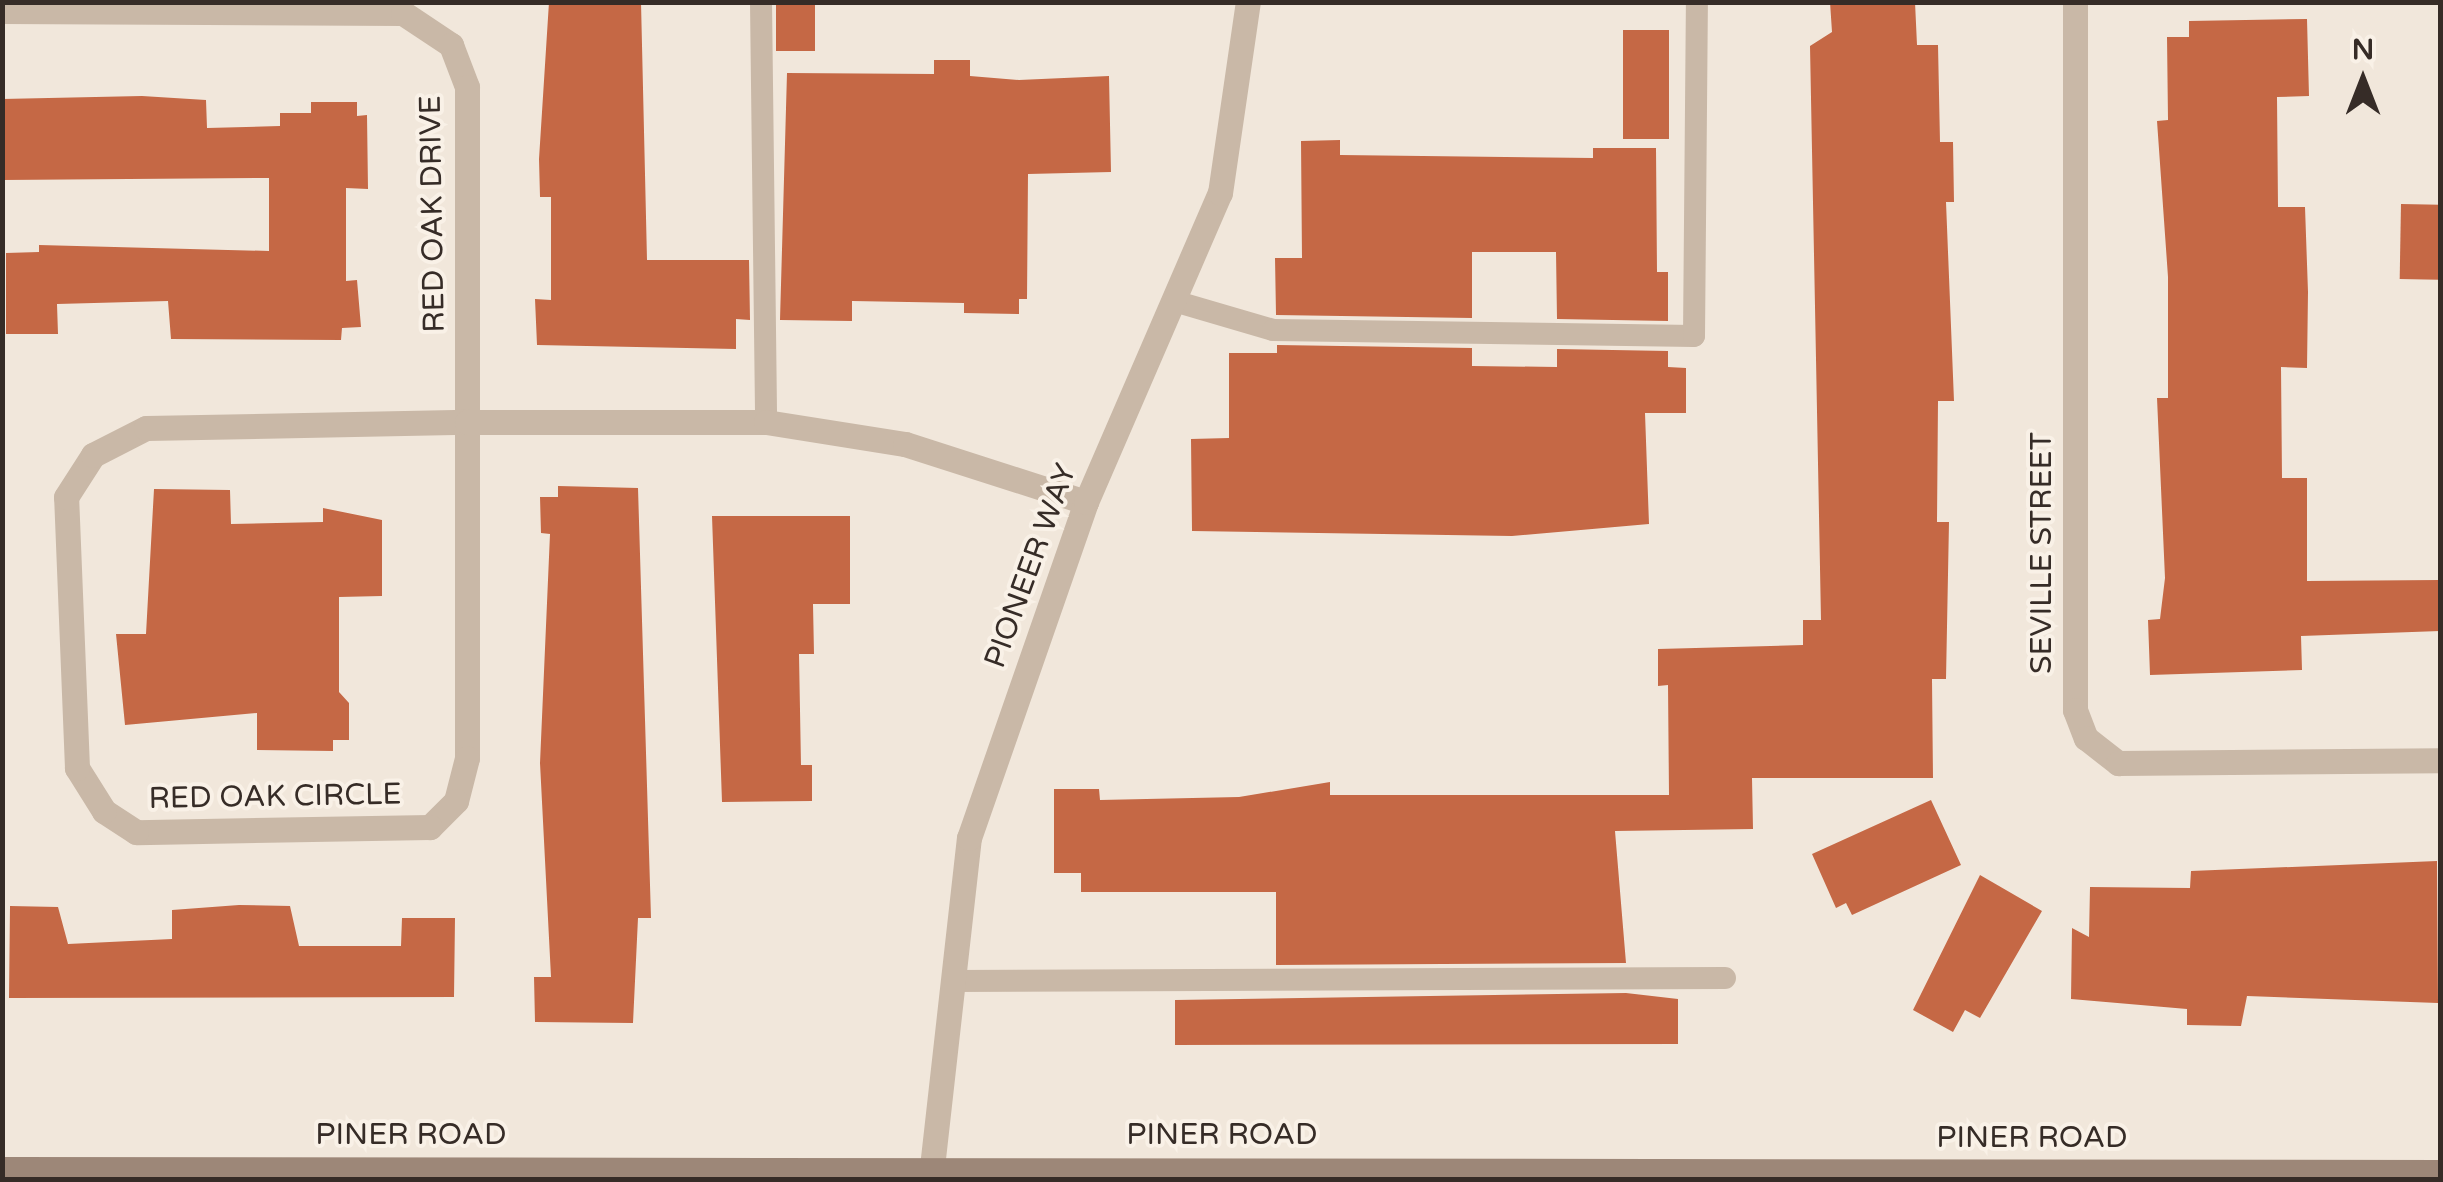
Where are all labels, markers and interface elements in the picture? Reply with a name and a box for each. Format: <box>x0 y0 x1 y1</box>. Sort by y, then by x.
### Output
north arrow <box>2313 30 2413 130</box>
text: N <box>2352 33 2374 67</box>
street label: RED OAK DRIVE <box>413 95 453 333</box>
street label: SEVILLE STREET <box>2024 432 2060 674</box>
street label: PIONEER WAY <box>977 459 1085 673</box>
street label: RED OAK CIRCLE <box>148 777 402 817</box>
street label: PINER ROAD <box>315 1117 507 1153</box>
street label: PINER ROAD <box>1126 1117 1318 1153</box>
street label: PINER ROAD <box>1936 1120 2128 1156</box>

